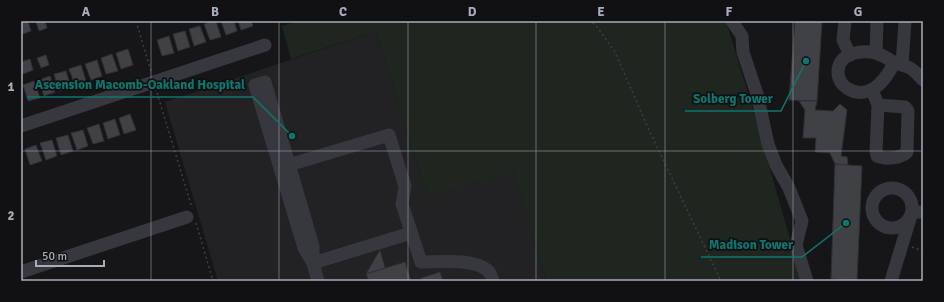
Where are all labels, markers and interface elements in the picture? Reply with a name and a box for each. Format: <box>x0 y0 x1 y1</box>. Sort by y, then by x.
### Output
text: A <box>82 4 91 20</box>
text: B <box>211 4 219 20</box>
text: C <box>339 4 347 20</box>
text: D <box>468 4 477 20</box>
text: E <box>597 4 605 20</box>
text: F <box>726 4 733 20</box>
text: G <box>854 4 862 20</box>
callout: Ascension Macomb-Oakland Hospital <box>27 72 253 97</box>
text: Ascension Macomb-Oakland Hospital <box>35 77 245 93</box>
text: 1 <box>7 79 15 95</box>
callout: Solberg Tower <box>685 86 781 111</box>
text: Solberg Tower <box>693 91 774 107</box>
text: 2 <box>7 208 15 224</box>
callout: Madison Tower <box>701 232 802 257</box>
text: Madison Tower <box>709 237 794 253</box>
scale bar <box>36 242 104 268</box>
text: 50 m <box>42 249 67 264</box>

